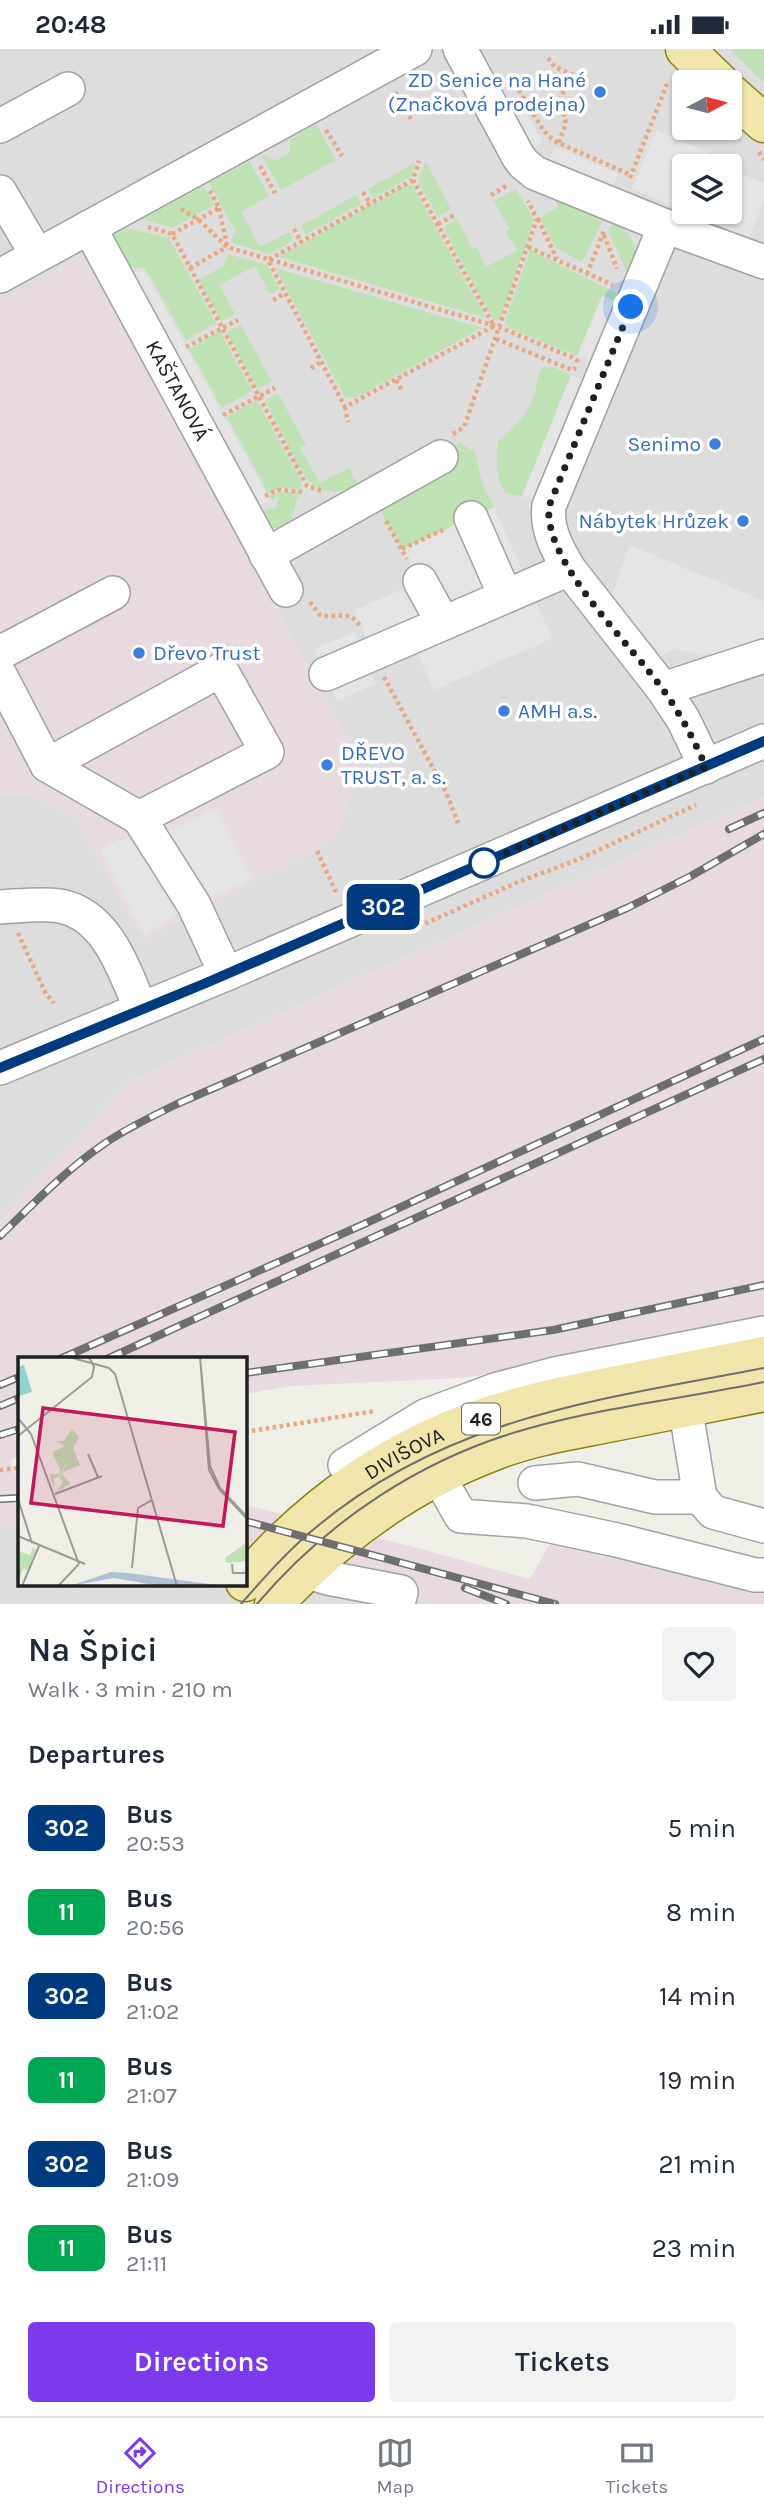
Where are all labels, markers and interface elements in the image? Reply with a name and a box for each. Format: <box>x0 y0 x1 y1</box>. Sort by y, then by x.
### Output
text: 20:48 <box>35 9 106 40</box>
place label: ZD Senice na Hané (Značková prodejna) <box>388 68 586 116</box>
north arrow <box>672 70 742 140</box>
map controls <box>672 70 742 224</box>
marker: ZD Senice na Hané (Značková prodejna) <box>592 84 608 100</box>
button: layers <box>672 154 742 224</box>
your location <box>613 289 648 324</box>
street label: KAŠTANOVÁ <box>141 336 215 445</box>
place label: Senimo <box>627 432 701 456</box>
marker: Senimo <box>707 436 723 452</box>
place label: Nábytek Hrůzek <box>578 509 729 533</box>
marker: Nábytek Hrůzek <box>735 513 751 529</box>
place label: Dřevo Trust <box>153 641 261 665</box>
marker: Dřevo Trust <box>131 645 147 661</box>
place label: AMH a.s. <box>518 699 597 723</box>
marker: AMH a.s. <box>496 703 512 719</box>
place label: DŘEVO TRUST, a. s. <box>341 741 446 789</box>
marker: DŘEVO TRUST, a. s. <box>319 757 335 773</box>
unlabelled marker <box>469 848 499 878</box>
line badge: 302 <box>343 884 423 930</box>
text: 302 <box>361 893 405 921</box>
inset map <box>18 1357 247 1587</box>
road number: 46 <box>462 1403 500 1435</box>
street label: DIVIŠOVA <box>360 1422 448 1485</box>
button: heart <box>662 1627 736 1701</box>
text: Na Špici <box>28 1631 158 1669</box>
text: Walk · 3 min · 210 m <box>28 1676 233 1703</box>
text: Departures <box>28 1739 165 1770</box>
text: Bus <box>126 1799 173 1830</box>
text: 5 min <box>667 1813 736 1844</box>
text: 302 <box>44 1814 89 1842</box>
text: 20:53 <box>126 1830 185 1857</box>
text: Bus <box>126 1883 173 1914</box>
text: 8 min <box>666 1897 736 1928</box>
text: 11 <box>58 1898 75 1926</box>
text: 20:56 <box>126 1914 184 1941</box>
text: Bus <box>126 1967 173 1998</box>
text: 14 min <box>659 1981 736 2012</box>
text: 302 <box>44 1982 89 2010</box>
text: 21:02 <box>126 1998 179 2025</box>
text: Bus <box>126 2051 173 2082</box>
text: 19 min <box>658 2065 736 2096</box>
text: 11 <box>58 2066 75 2094</box>
text: 21:07 <box>126 2082 177 2109</box>
text: Bus <box>126 2135 173 2166</box>
text: 21 min <box>658 2149 736 2180</box>
text: 302 <box>44 2150 89 2178</box>
text: 21:09 <box>126 2166 179 2193</box>
text: Bus <box>126 2219 173 2250</box>
text: 23 min <box>652 2233 736 2264</box>
text: 11 <box>58 2234 75 2262</box>
text: 21:11 <box>126 2250 167 2277</box>
button: Directions <box>28 2322 375 2402</box>
button: Tickets <box>389 2322 736 2402</box>
tab: Directions <box>96 2434 185 2498</box>
tab: Map <box>376 2434 414 2498</box>
tab: Tickets <box>606 2434 668 2498</box>

